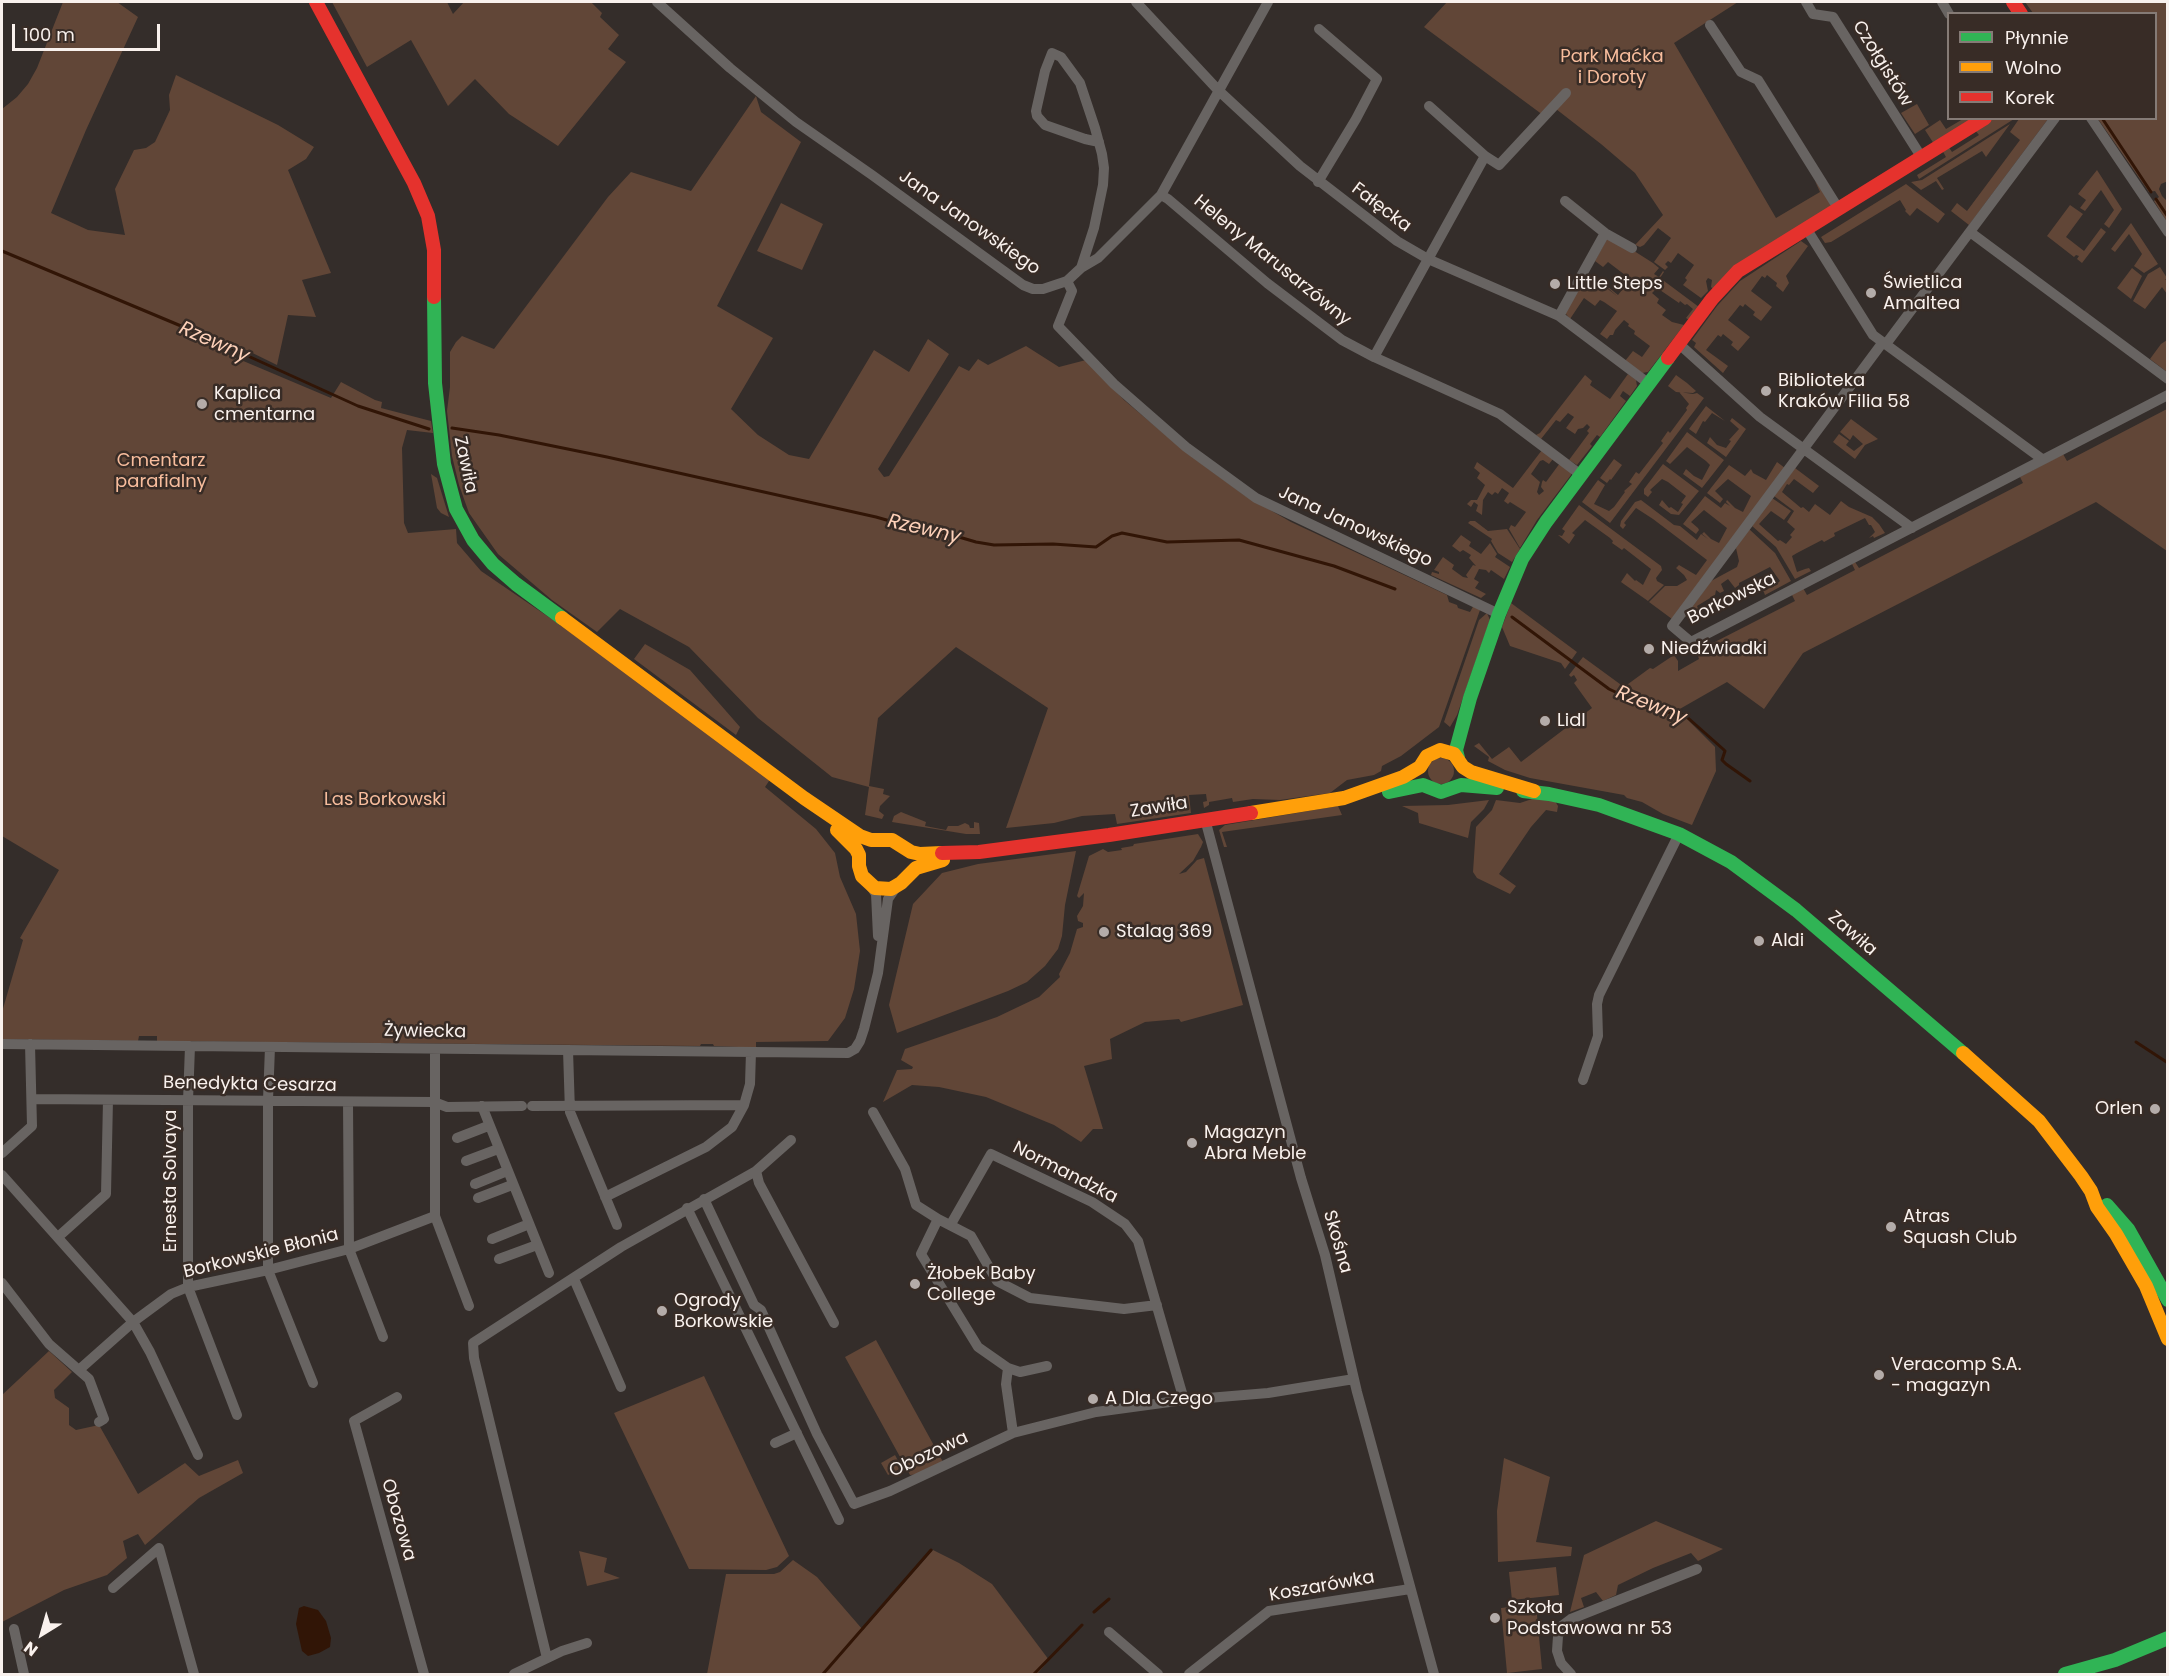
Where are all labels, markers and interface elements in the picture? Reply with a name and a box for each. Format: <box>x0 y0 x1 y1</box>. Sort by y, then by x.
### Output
scale bar <box>15 12 164 50</box>
legend <box>1947 12 2157 120</box>
street label: Czołgistów <box>1847 17 1917 111</box>
text: 100 m <box>23 22 75 47</box>
text: Płynnie <box>2005 25 2069 50</box>
park label: Park Maćka i Doroty <box>1560 46 1664 88</box>
text: Wolno <box>2005 55 2062 80</box>
text: Korek <box>2005 85 2054 110</box>
street label: Jana Janowskiego <box>894 166 1044 280</box>
street label: Fałęcka <box>1347 179 1415 237</box>
street label: Heleny Marusarzówny <box>1189 191 1355 331</box>
place label: Świetlica Amaltea <box>1883 272 1962 314</box>
place label: Little Steps <box>1567 273 1663 295</box>
marker: Little Steps <box>1548 277 1562 291</box>
marker: Świetlica Amaltea <box>1864 286 1878 300</box>
water label: Rzewny <box>175 317 253 369</box>
place label: Biblioteka Kraków Filia 58 <box>1778 370 1910 412</box>
place label: Kaplica cmentarna <box>214 383 315 426</box>
marker: Biblioteka Kraków Filia 58 <box>1759 384 1773 398</box>
marker: Kaplica cmentarna <box>195 397 209 411</box>
street label: Zawiła <box>448 434 482 496</box>
park label: Cmentarz parafialny <box>115 450 207 492</box>
street label: Jana Janowskiego <box>1274 482 1436 572</box>
water label: Rzewny <box>885 510 963 550</box>
street label: Borkowska <box>1684 568 1780 630</box>
place label: Niedźwiadki <box>1661 638 1767 660</box>
marker: Niedźwiadki <box>1642 642 1656 656</box>
water label: Rzewny <box>1612 681 1690 731</box>
place label: Lidl <box>1557 710 1586 732</box>
marker: Lidl <box>1538 714 1552 728</box>
park label: Las Borkowski <box>324 789 446 811</box>
street label: Zawiła <box>1129 793 1189 823</box>
street label: Zawiła <box>1823 907 1881 961</box>
place label: Stalag 369 <box>1116 921 1212 943</box>
marker: Stalag 369 <box>1097 925 1111 939</box>
place label: Aldi <box>1771 930 1804 952</box>
marker: Aldi <box>1752 934 1766 948</box>
street label: Żywiecka <box>384 1020 466 1044</box>
street label: Benedykta Cesarza <box>163 1073 337 1097</box>
place label: Orlen <box>2095 1098 2143 1120</box>
marker: Orlen <box>2148 1102 2162 1116</box>
street label: Ernesta Solvaya <box>160 1110 182 1252</box>
place label: Magazyn Abra Meble <box>1204 1122 1306 1164</box>
marker: Magazyn Abra Meble <box>1185 1136 1199 1150</box>
street label: Normandzka <box>1009 1137 1121 1209</box>
place label: Atras Squash Club <box>1903 1206 2017 1248</box>
street label: Skośna <box>1318 1208 1356 1276</box>
marker: Atras Squash Club <box>1884 1220 1898 1234</box>
street label: Borkowskie Błonia <box>181 1224 341 1284</box>
place label: Żłobek Baby College <box>927 1263 1036 1306</box>
marker: Żłobek Baby College <box>908 1277 922 1291</box>
place label: Ogrody Borkowskie <box>674 1290 773 1332</box>
marker: Ogrody Borkowskie <box>655 1304 669 1318</box>
place label: Veracomp S.A. - magazyn <box>1891 1354 2021 1396</box>
marker: Veracomp S.A. - magazyn <box>1872 1368 1886 1382</box>
place label: A Dla Czego <box>1105 1388 1213 1410</box>
marker: A Dla Czego <box>1086 1392 1100 1406</box>
street label: Obozowa <box>886 1427 972 1483</box>
street label: Obozowa <box>376 1476 420 1564</box>
street label: Koszarówka <box>1268 1567 1376 1607</box>
place label: Szkoła Podstawowa nr 53 <box>1507 1597 1672 1640</box>
north arrow <box>12 1604 72 1664</box>
marker: Szkoła Podstawowa nr 53 <box>1488 1611 1502 1625</box>
text: N <box>19 1636 43 1662</box>

